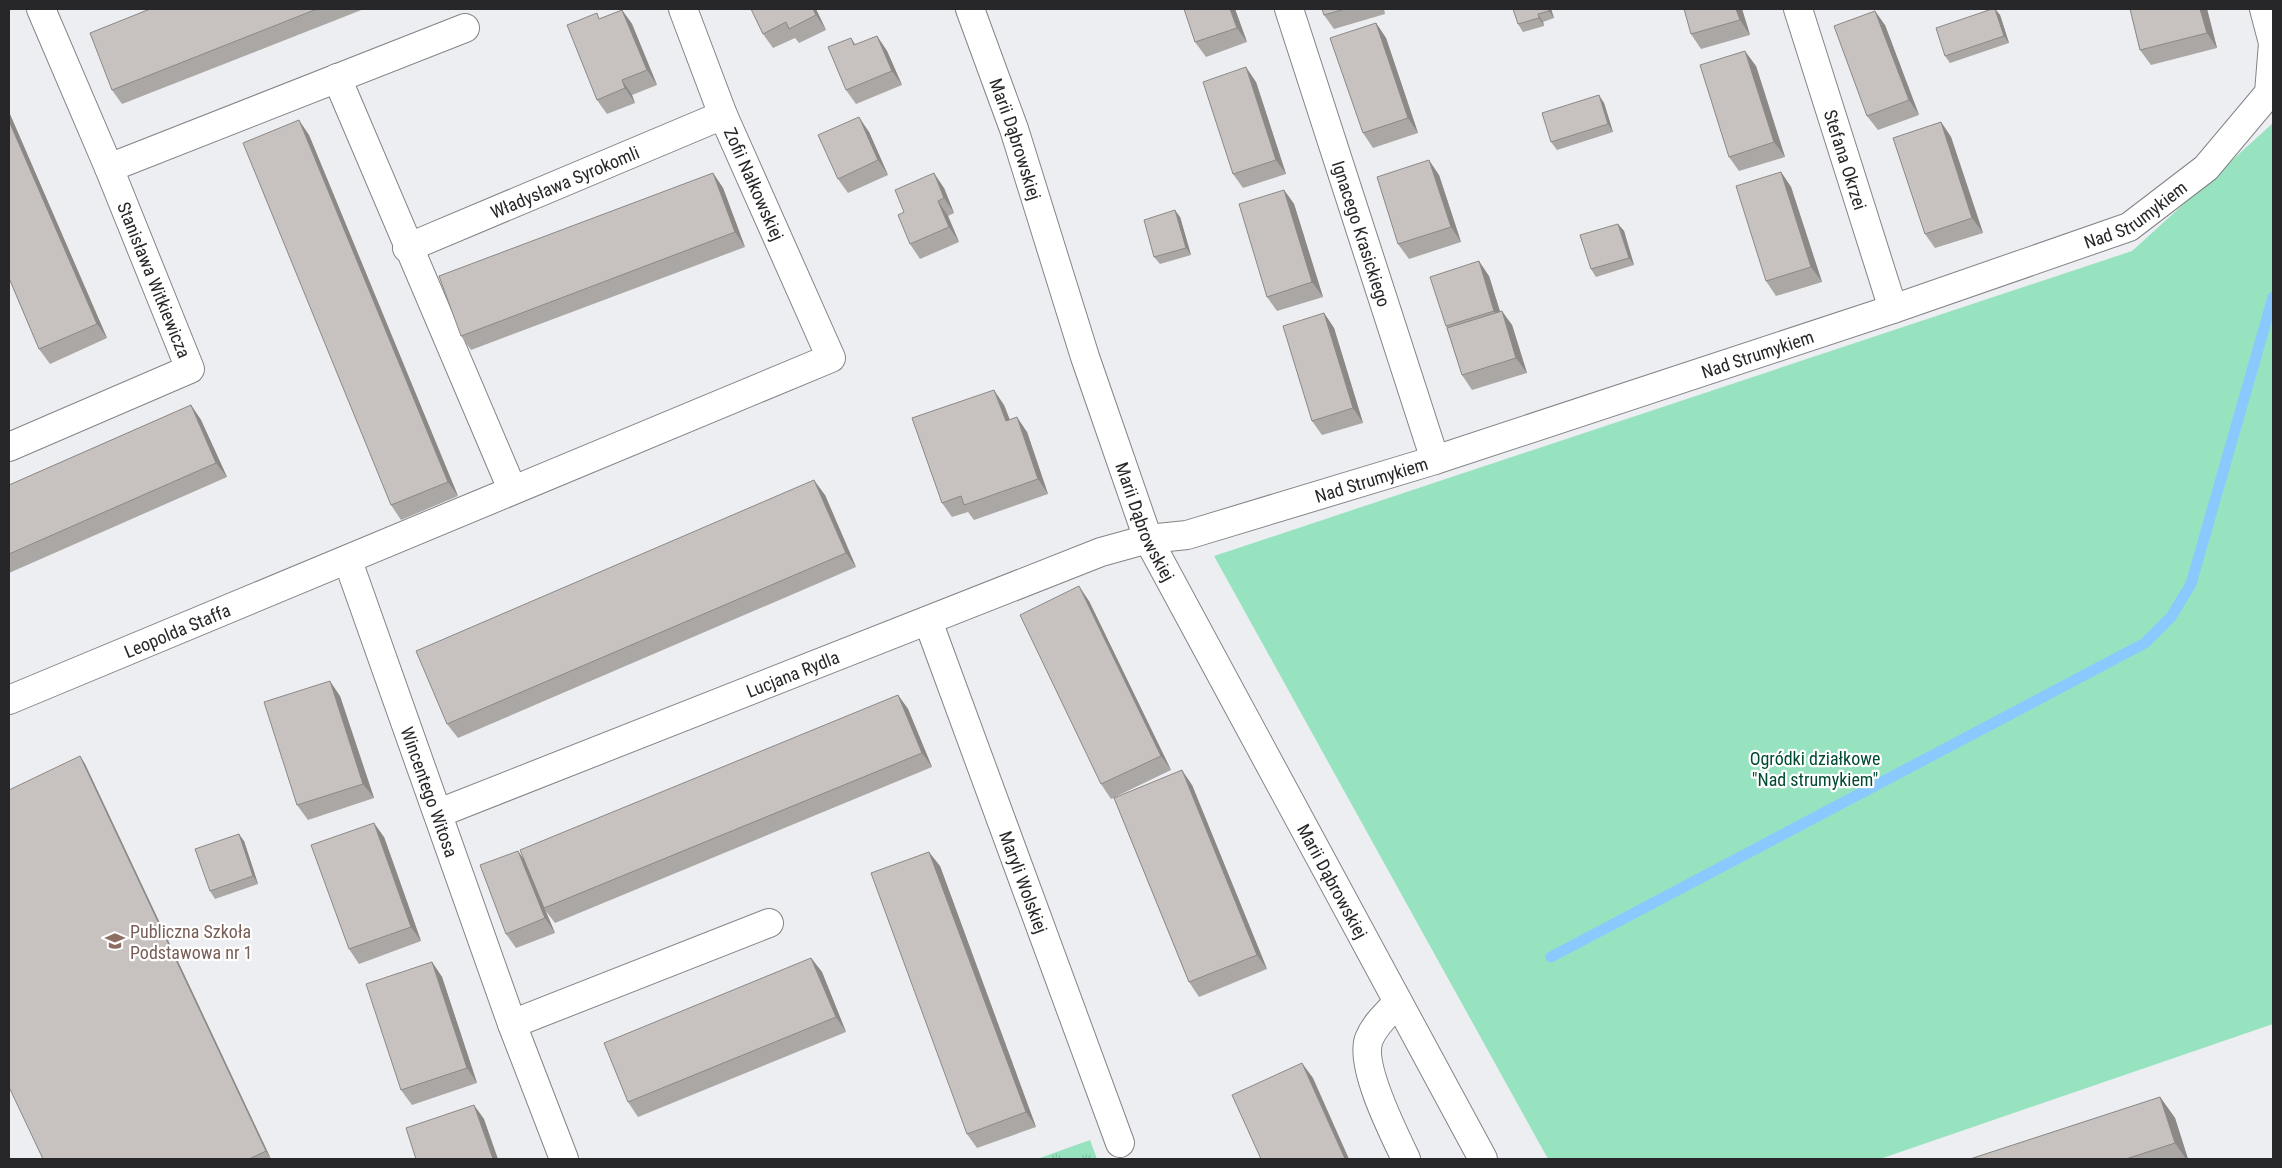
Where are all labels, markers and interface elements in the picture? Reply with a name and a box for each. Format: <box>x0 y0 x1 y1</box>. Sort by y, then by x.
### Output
street label: Marii Dąbrowskiej <box>986 75 1046 202</box>
street label: Stefana Okrzei <box>1820 107 1871 212</box>
street label: Zofii Nałkowskiej <box>720 124 788 244</box>
street label: Władysława Syrokomli <box>487 141 642 222</box>
street label: Ignacego Krasickiego <box>1328 158 1395 309</box>
street label: Nad Strumykiem <box>2081 176 2191 252</box>
street label: Stanisława Witkiewicza <box>113 199 195 361</box>
street label: Nad Strumykiem <box>1698 325 1816 382</box>
street label: Nad Strumykiem <box>1312 452 1430 506</box>
street label: Marii Dąbrowskiej <box>1112 459 1179 585</box>
street label: Leopolda Staffa <box>121 599 233 662</box>
street label: Lucjana Rydla <box>743 646 842 701</box>
street label: Wincentego Witosa <box>397 724 463 860</box>
park label: Ogródki działkowe "Nad strumykiem" <box>1750 748 1880 790</box>
street label: Marii Dąbrowskiej <box>1293 820 1372 942</box>
street label: Maryli Wolskiej <box>996 828 1052 936</box>
place label: Publiczna Szkoła Podstawowa nr 1 <box>130 921 252 963</box>
school or university icon: Publiczna Szkoła Podstawowa nr 1 <box>104 930 126 952</box>

